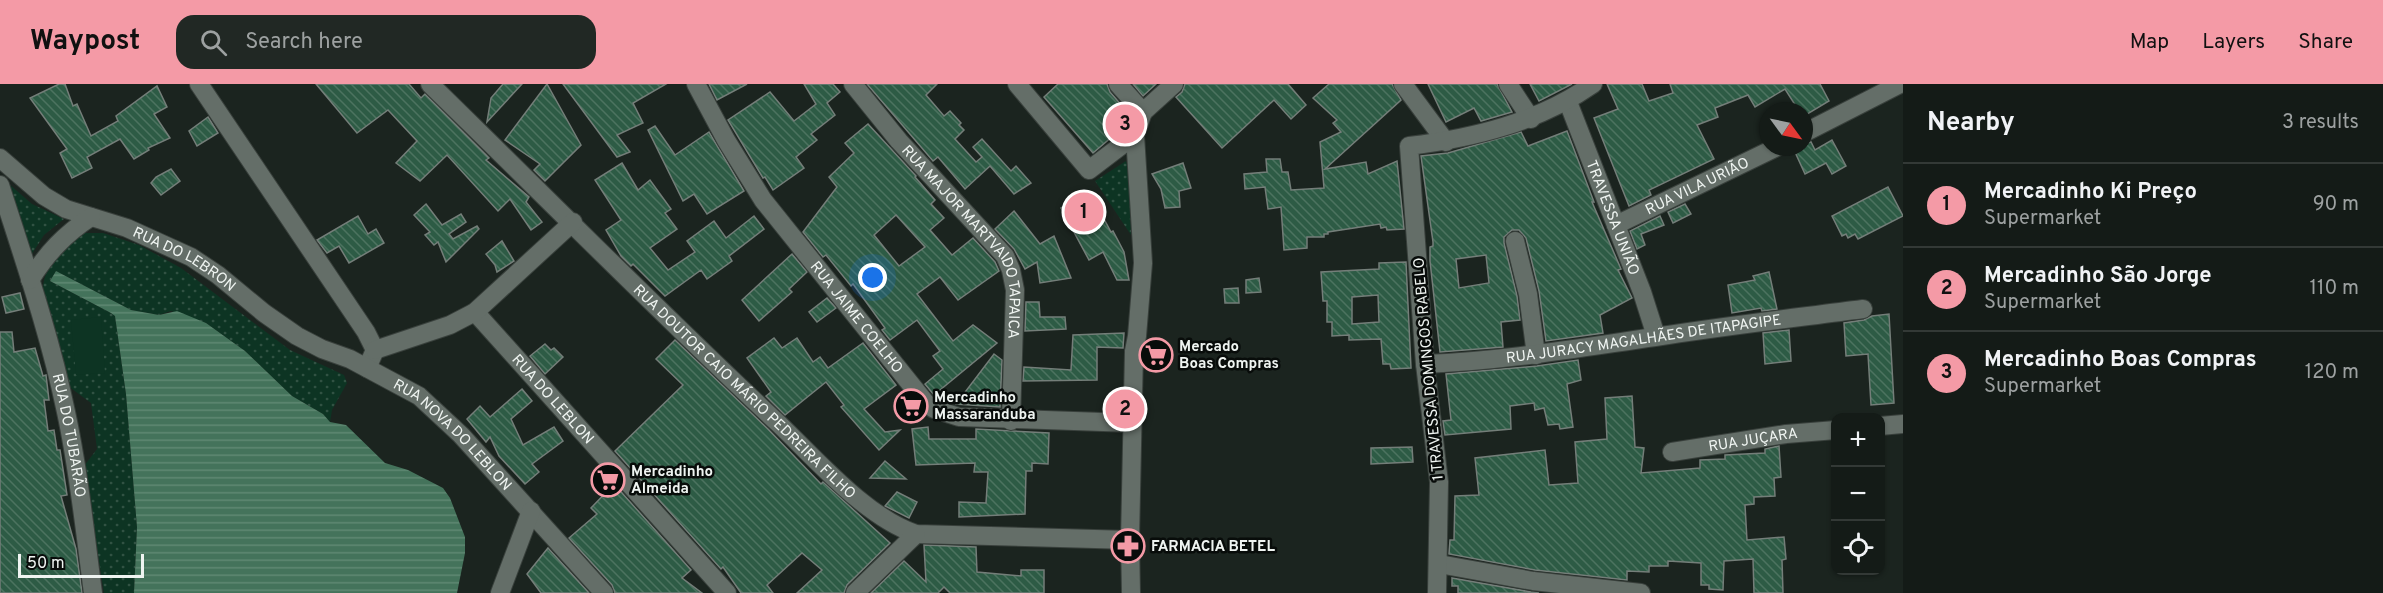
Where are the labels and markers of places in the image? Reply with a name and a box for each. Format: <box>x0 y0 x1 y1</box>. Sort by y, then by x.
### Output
pin: 3 <box>1106 102 1144 147</box>
pin: 1 <box>1064 190 1104 234</box>
supermarket icon: Mercado Boas Compras <box>1138 337 1174 373</box>
place label: Mercado Boas Compras <box>1179 338 1279 374</box>
pin: 2 <box>1106 386 1144 432</box>
supermarket icon: Mercadinho Massaranduba <box>893 388 929 424</box>
place label: Mercadinho Massaranduba <box>934 389 1036 425</box>
supermarket icon: Mercadinho Almeida <box>590 462 626 498</box>
place label: Mercadinho Almeida <box>631 463 713 499</box>
pharmacy icon: FARMACIA BETEL <box>1110 528 1146 564</box>
place label: FARMACIA BETEL <box>1151 538 1275 557</box>

